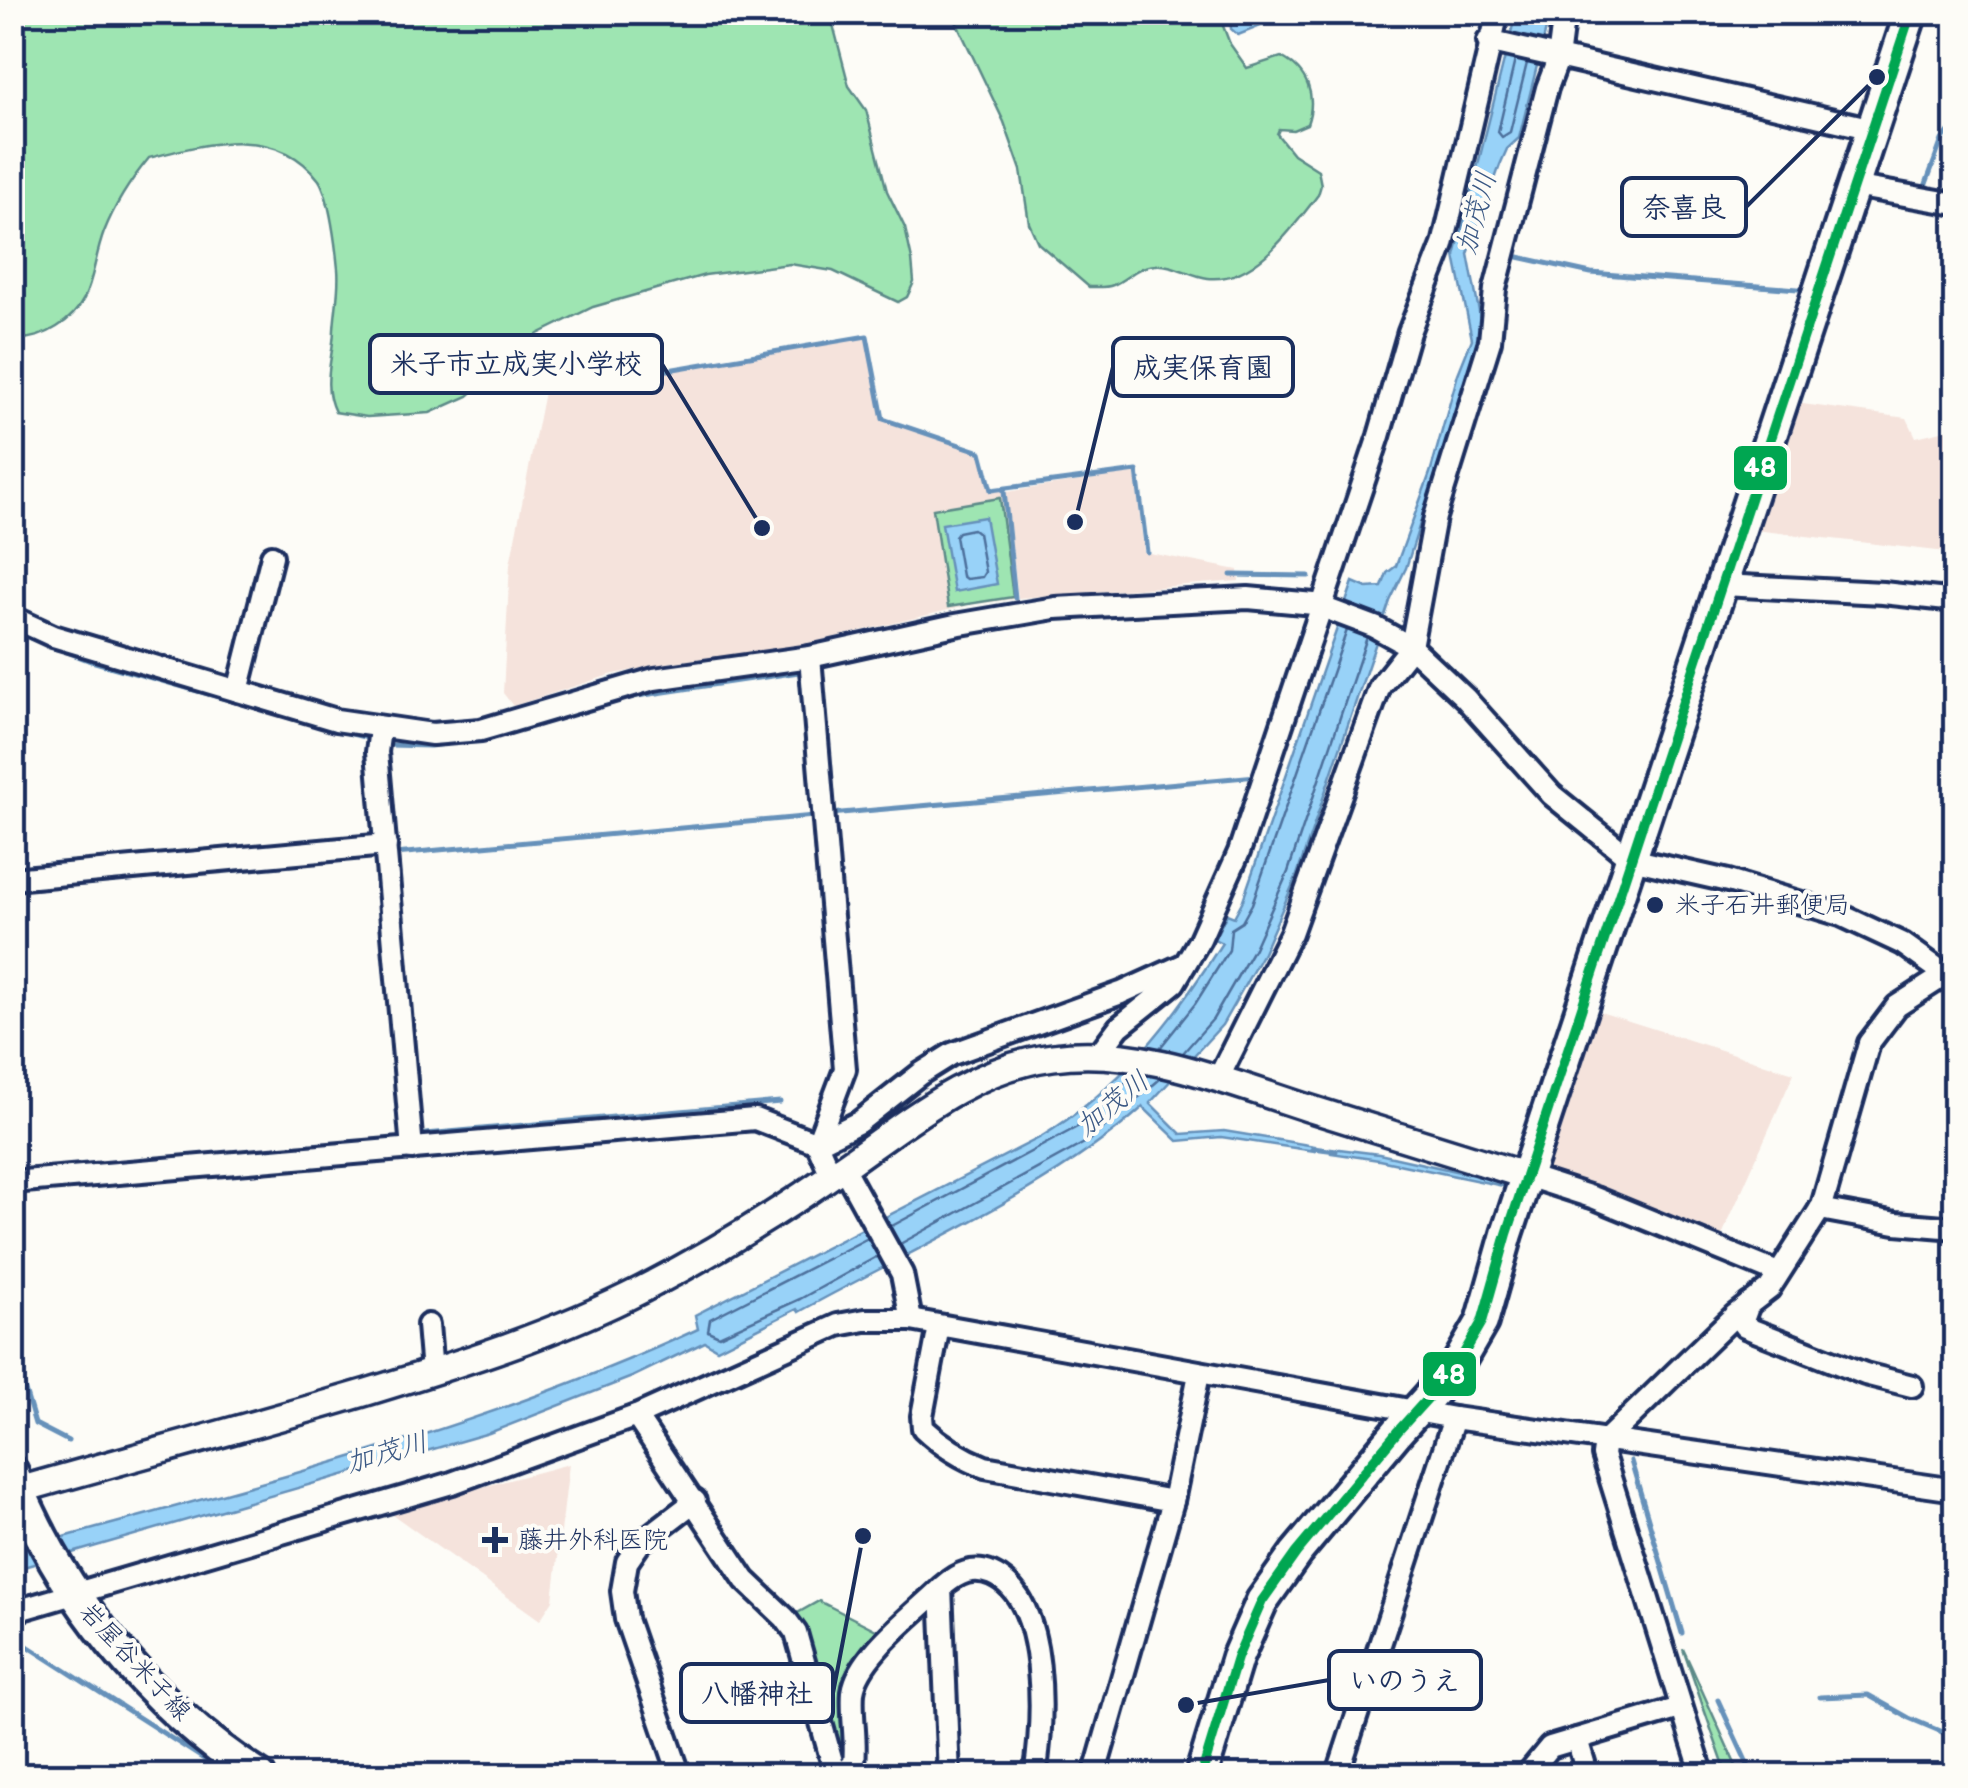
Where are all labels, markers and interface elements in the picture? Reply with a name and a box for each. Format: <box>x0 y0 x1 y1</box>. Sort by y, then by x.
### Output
water label: 加茂川 <box>1450 168 1504 258</box>
callout: 奈喜良 <box>1622 178 1746 236</box>
text: 奈喜良 <box>1642 192 1726 225</box>
callout: 米子市立成実小学校 <box>370 335 662 393</box>
callout: 成実保育園 <box>1113 338 1293 396</box>
text: 米子市立成実小学校 <box>390 348 642 381</box>
text: 成実保育園 <box>1133 352 1273 385</box>
line badge: 48 <box>1732 444 1789 492</box>
text: 48 <box>1743 452 1777 485</box>
place label: 米子石井郵便局 <box>1675 890 1850 921</box>
marker: 米子石井郵便局 <box>1644 894 1666 916</box>
water label: 加茂川 <box>1070 1065 1156 1143</box>
line badge: 48 <box>1421 1350 1478 1398</box>
text: 48 <box>1432 1359 1466 1392</box>
water label: 加茂川 <box>342 1426 432 1480</box>
place label: 藤井外科医院 <box>518 1525 668 1556</box>
marker: 藤井外科医院 <box>482 1527 508 1553</box>
street label: 岩屋谷米子線 <box>73 1597 197 1727</box>
callout: いのうえ <box>1329 1651 1481 1709</box>
callout: 八幡神社 <box>681 1664 833 1722</box>
text: いのうえ <box>1349 1665 1461 1698</box>
text: 八幡神社 <box>701 1678 813 1711</box>

